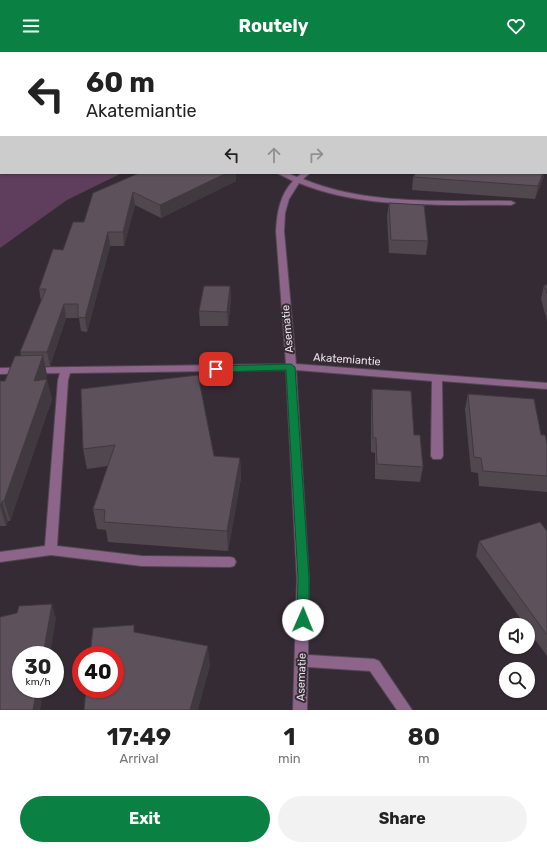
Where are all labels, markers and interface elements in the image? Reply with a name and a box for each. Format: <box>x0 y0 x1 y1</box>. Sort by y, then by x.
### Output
icon: menu <box>20 15 42 37</box>
text: Routely <box>239 15 308 37</box>
icon: heart <box>505 15 527 37</box>
text: 60 m <box>86 66 155 99</box>
icon: left <box>20 68 72 120</box>
text: Akatemiantie <box>86 100 197 122</box>
icon: left <box>221 144 243 166</box>
icon: ahead <box>263 144 285 166</box>
icon: right <box>305 144 327 166</box>
street label: Asematie <box>279 304 296 353</box>
street label: Akatemiantie <box>313 351 381 368</box>
pin <box>199 352 233 386</box>
icon: arrive <box>205 358 227 380</box>
position arrow <box>282 599 324 641</box>
map controls <box>499 618 535 698</box>
button: sound <box>499 618 535 654</box>
speed limit sign: 40 <box>72 646 124 698</box>
street label: Asematie <box>294 653 309 701</box>
text: 30 <box>25 655 51 679</box>
button: search <box>499 662 535 698</box>
text: km/h <box>26 676 50 688</box>
text: 17:49 <box>107 723 171 751</box>
text: 1 <box>283 723 295 751</box>
text: 80 <box>408 723 440 751</box>
text: Arrival <box>120 751 159 766</box>
text: min <box>278 751 301 766</box>
text: m <box>418 751 430 766</box>
button: Exit <box>20 796 270 842</box>
button: Share <box>278 796 527 842</box>

